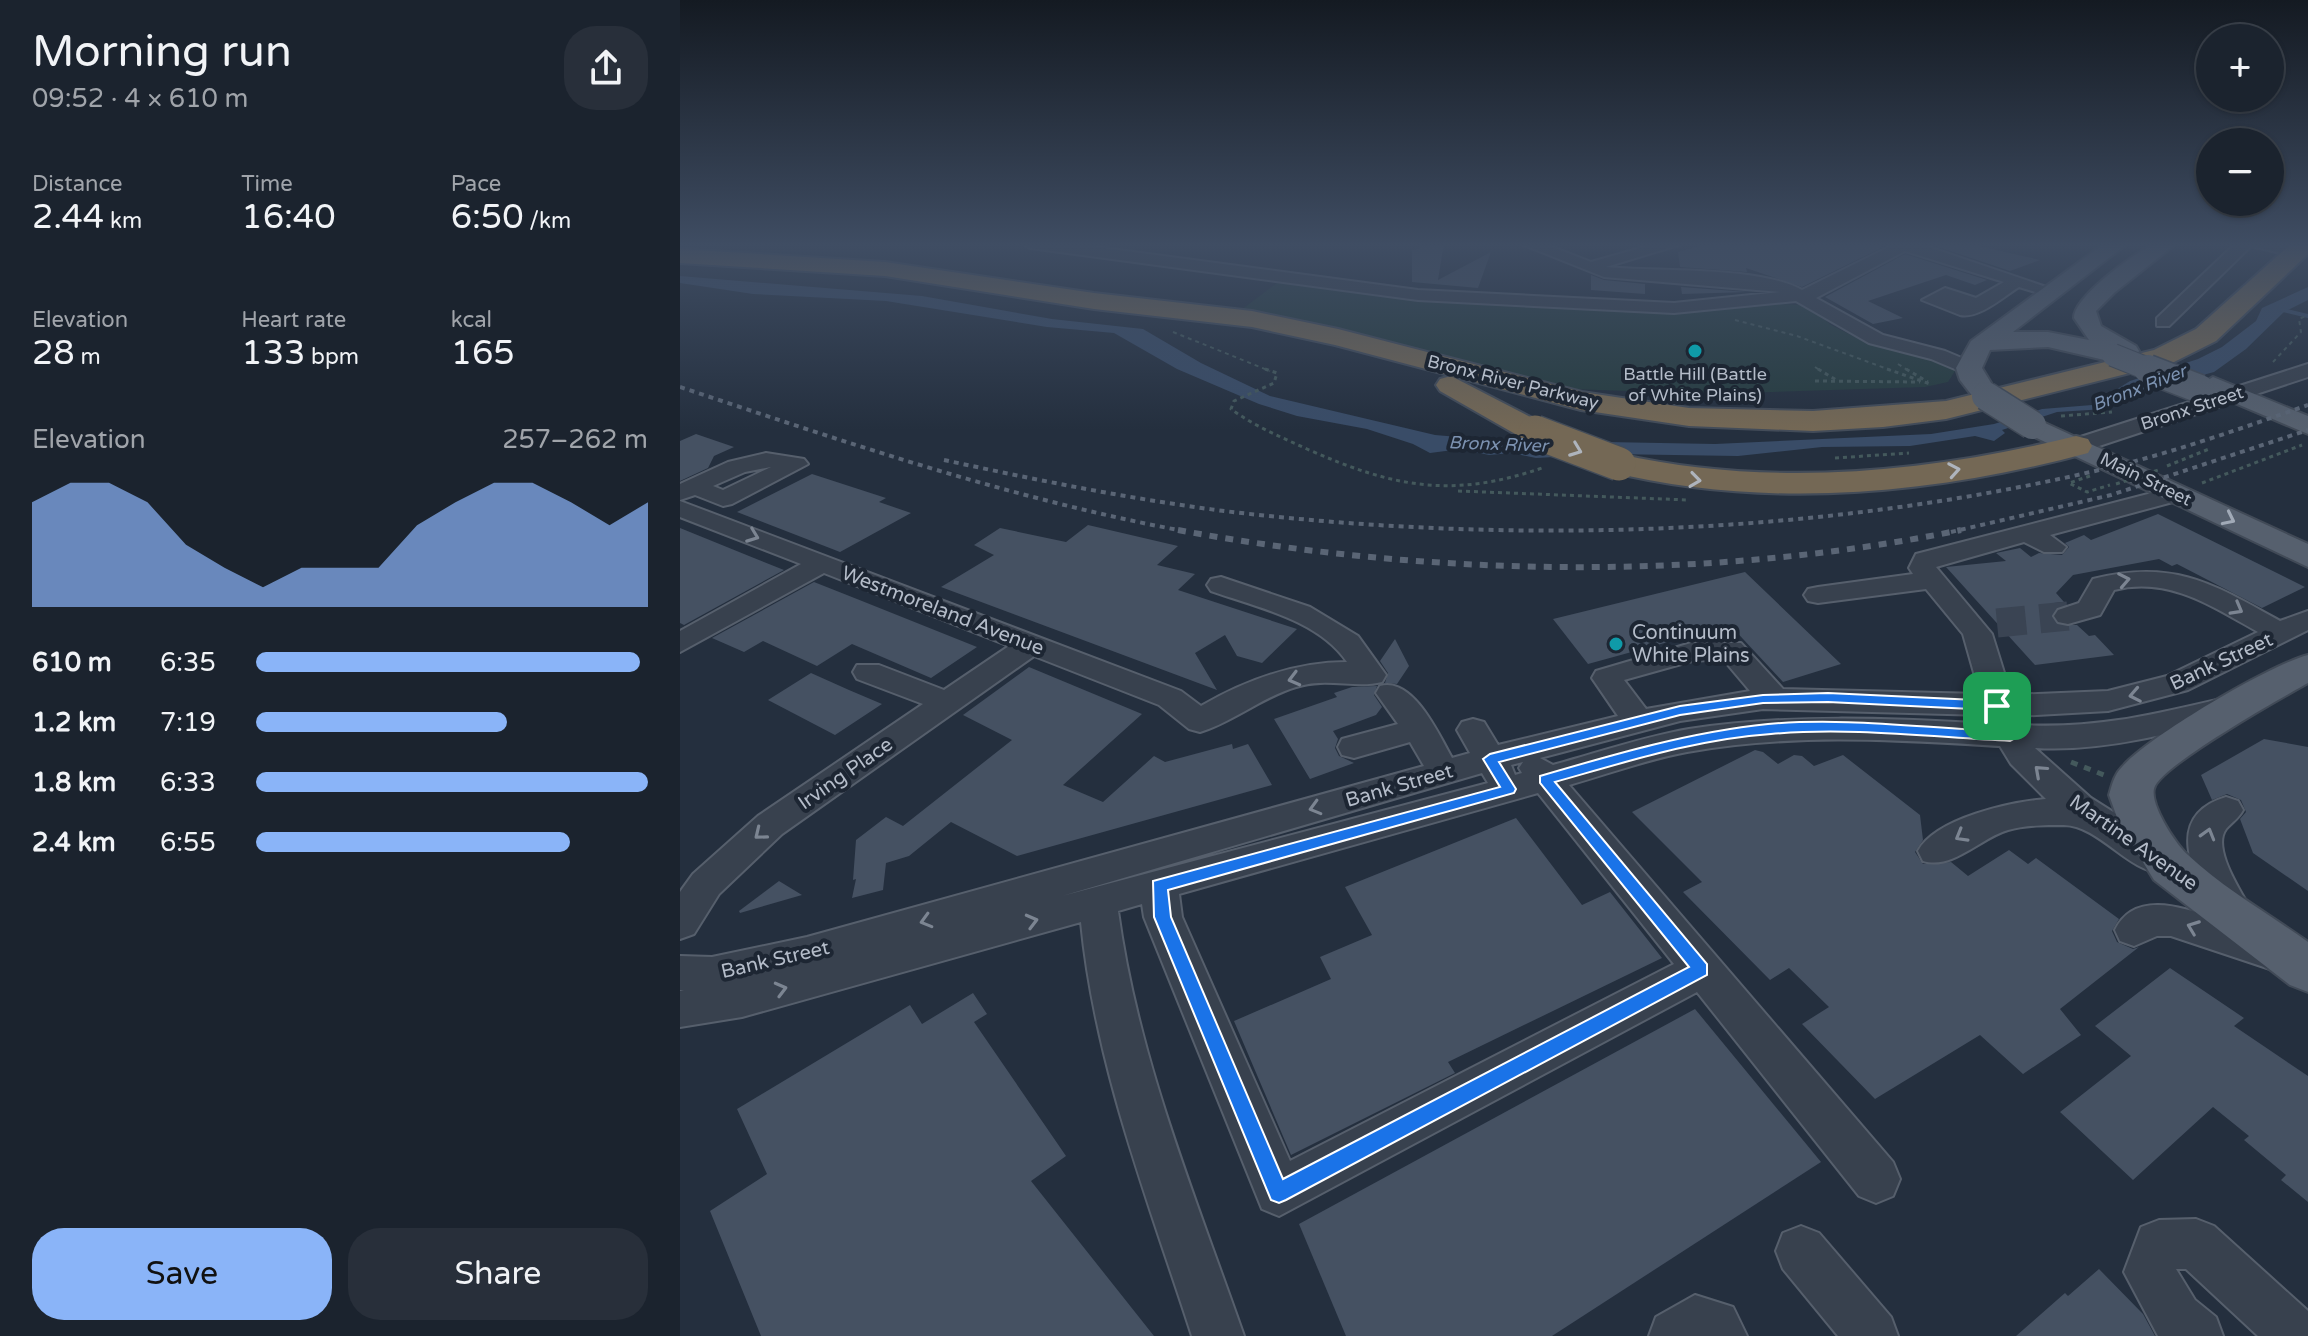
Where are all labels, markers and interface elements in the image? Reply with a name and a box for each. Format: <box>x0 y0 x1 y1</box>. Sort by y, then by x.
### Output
map controls <box>2196 24 2284 216</box>
button: + <box>2196 24 2284 112</box>
text: Morning run <box>32 26 292 79</box>
button: share <box>564 26 648 110</box>
text: 09:52 · 4 × 610 m <box>32 83 248 114</box>
button: − <box>2196 128 2284 216</box>
text: Distance <box>32 171 123 197</box>
text: Time <box>241 171 293 197</box>
text: Pace <box>451 171 501 197</box>
text: 2.44 <box>32 197 104 238</box>
text: 16:40 <box>241 197 336 238</box>
text: 6:50 <box>451 197 524 238</box>
text: km <box>104 208 142 234</box>
text: /km <box>524 208 571 234</box>
text: Elevation <box>32 307 128 333</box>
text: Heart rate <box>241 307 346 333</box>
text: kcal <box>451 307 492 333</box>
text: 28 <box>32 333 75 374</box>
text: 133 <box>241 333 305 374</box>
text: 165 <box>451 333 515 374</box>
marker: Battle Hill (Battle of White Plains) <box>1686 342 1704 360</box>
text: m <box>75 344 101 370</box>
text: bpm <box>305 344 359 370</box>
street label: Bronx River Parkway <box>1425 350 1601 414</box>
water label: Bronx River <box>2089 359 2191 416</box>
place label: Battle Hill (Battle of White Plains) <box>1623 363 1767 406</box>
street label: Bronx Street <box>2138 381 2246 435</box>
text: Elevation <box>32 424 146 455</box>
text: 257–262 m <box>502 424 648 455</box>
water label: Bronx River <box>1448 431 1550 457</box>
one-way arrow <box>1568 440 1582 457</box>
street label: Main Street <box>2097 447 2195 511</box>
one-way arrow <box>1947 462 1960 479</box>
one-way arrow <box>1688 471 1702 488</box>
one-way arrow <box>2220 509 2235 525</box>
one-way arrow <box>745 526 759 543</box>
street label: Westmoreland Avenue <box>838 561 1047 661</box>
one-way arrow <box>2117 573 2130 590</box>
one-way arrow <box>2229 600 2243 615</box>
place label: Continuum White Plains <box>1632 621 1750 668</box>
street label: Bank Street <box>2166 628 2277 696</box>
marker: Continuum White Plains <box>1607 635 1625 653</box>
text: 610 m <box>32 647 112 678</box>
text: 6:35 <box>160 647 216 678</box>
one-way arrow <box>1288 670 1302 686</box>
pin <box>1963 672 2031 740</box>
icon: arrive <box>1975 684 2019 728</box>
one-way arrow <box>2128 686 2141 703</box>
text: 1.2 km <box>32 707 116 738</box>
text: 7:19 <box>160 707 216 738</box>
street label: Irving Place <box>794 732 898 815</box>
street label: Bank Street <box>1343 759 1456 813</box>
one-way arrow <box>2035 766 2049 780</box>
text: 1.8 km <box>32 767 116 798</box>
text: 6:33 <box>160 767 216 798</box>
street label: Martine Avenue <box>2065 790 2202 896</box>
one-way arrow <box>1309 799 1323 815</box>
one-way arrow <box>755 824 769 839</box>
one-way arrow <box>1955 826 1970 842</box>
text: 2.4 km <box>32 827 116 858</box>
text: 6:55 <box>160 827 216 858</box>
one-way arrow <box>2199 828 2215 841</box>
one-way arrow <box>919 912 933 928</box>
one-way arrow <box>1024 914 1038 930</box>
one-way arrow <box>2187 920 2201 937</box>
street label: Bank Street <box>719 936 832 984</box>
one-way arrow <box>774 982 787 998</box>
button: Save <box>32 1228 332 1320</box>
button: Share <box>348 1228 648 1320</box>

